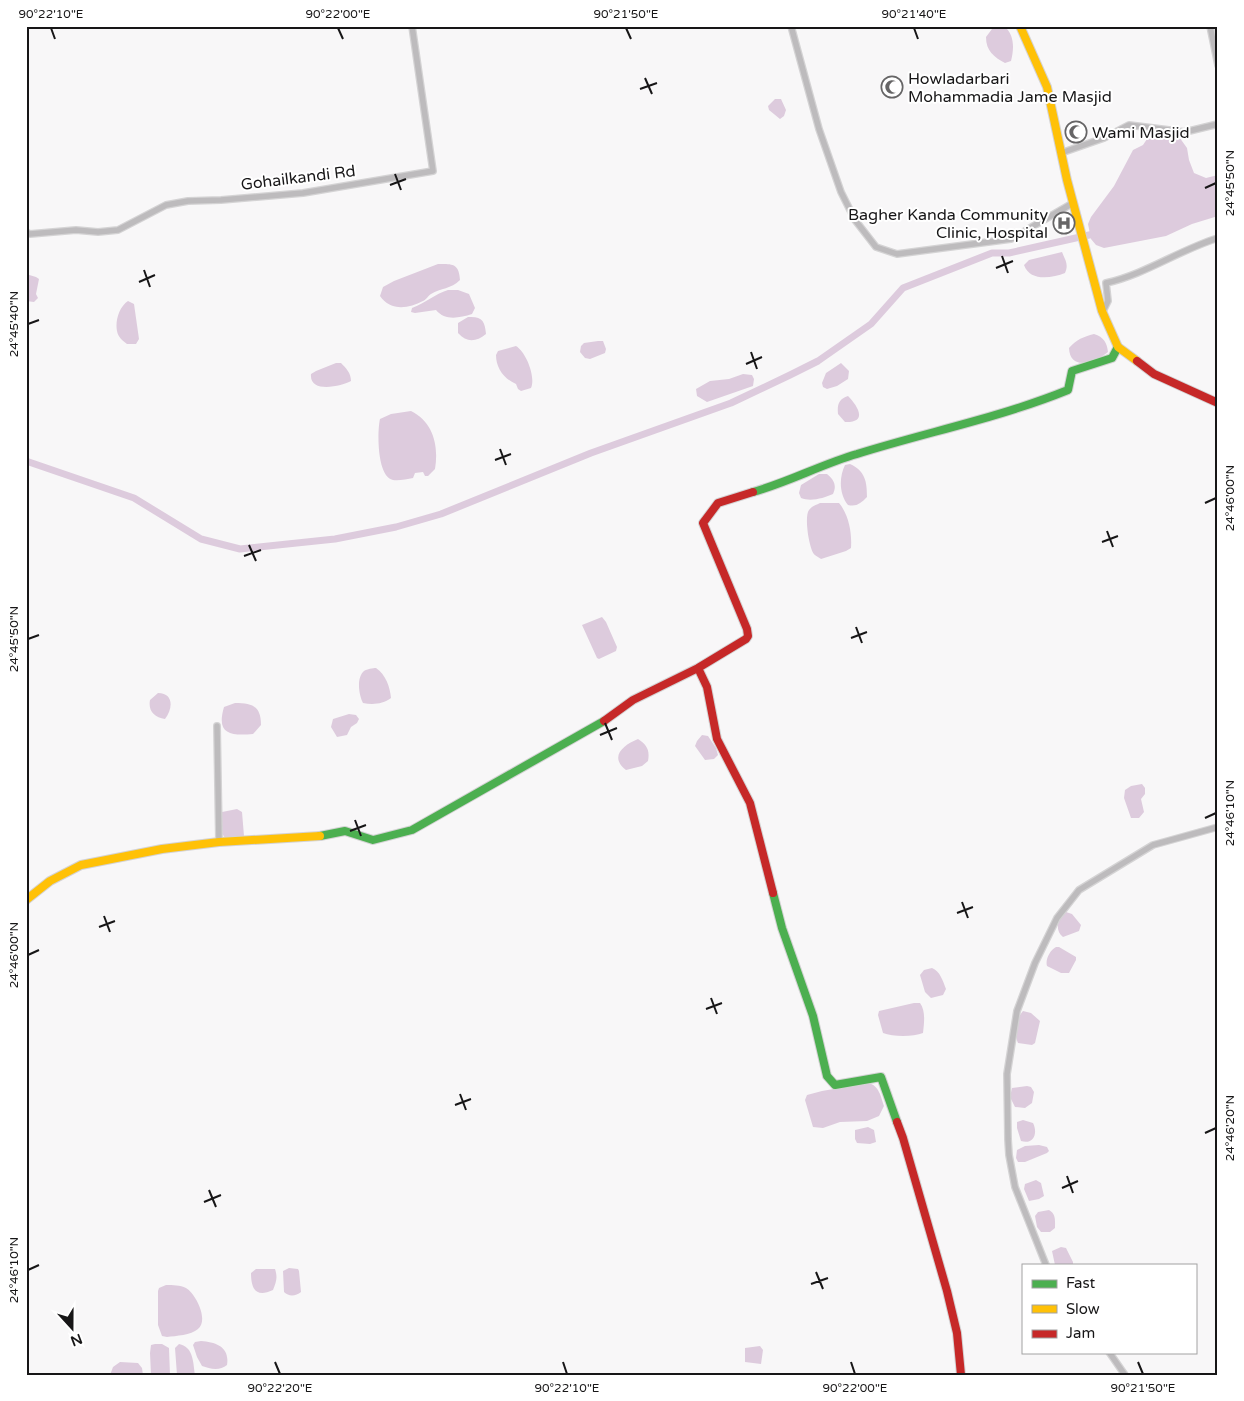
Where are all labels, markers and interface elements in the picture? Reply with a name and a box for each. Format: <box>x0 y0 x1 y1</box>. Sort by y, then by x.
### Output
text: 90°22'10"E <box>18 7 84 21</box>
text: 90°22'00"E <box>305 7 371 21</box>
text: 90°21'50"E <box>593 7 659 21</box>
text: 90°21'40"E <box>881 7 947 21</box>
place label: Howladarbari Mohammadia Jame Masjid <box>908 69 1112 107</box>
mosque icon: Howladarbari Mohammadia Jame Masjid <box>880 75 904 99</box>
mosque icon: Wami Masjid <box>1064 120 1088 144</box>
place label: Wami Masjid <box>1092 123 1190 143</box>
text: 24°45'50"N <box>1223 150 1237 216</box>
street label: Gohailkandi Rd <box>240 161 357 195</box>
place label: Bagher Kanda Community Clinic, Hospital <box>848 205 1048 243</box>
hospital icon: Bagher Kanda Community Clinic, Hospital <box>1052 211 1076 235</box>
text: 24°45'40"N <box>7 291 21 357</box>
text: 24°46'00"N <box>1223 465 1237 531</box>
text: 24°45'50"N <box>7 606 21 672</box>
text: 24°46'10"N <box>1223 780 1237 846</box>
text: 24°46'00"N <box>7 922 21 988</box>
text: 24°46'20"N <box>1223 1095 1237 1161</box>
text: 24°46'10"N <box>7 1237 21 1303</box>
legend <box>1022 1264 1196 1354</box>
text: Fast <box>1066 1274 1096 1292</box>
text: Slow <box>1066 1300 1100 1318</box>
north arrow <box>48 1304 98 1354</box>
text: Jam <box>1066 1324 1095 1342</box>
text: N <box>68 1330 85 1350</box>
text: 90°22'20"E <box>247 1381 313 1395</box>
text: 90°22'10"E <box>534 1381 600 1395</box>
text: 90°22'00"E <box>822 1381 888 1395</box>
text: 90°21'50"E <box>1110 1381 1176 1395</box>

